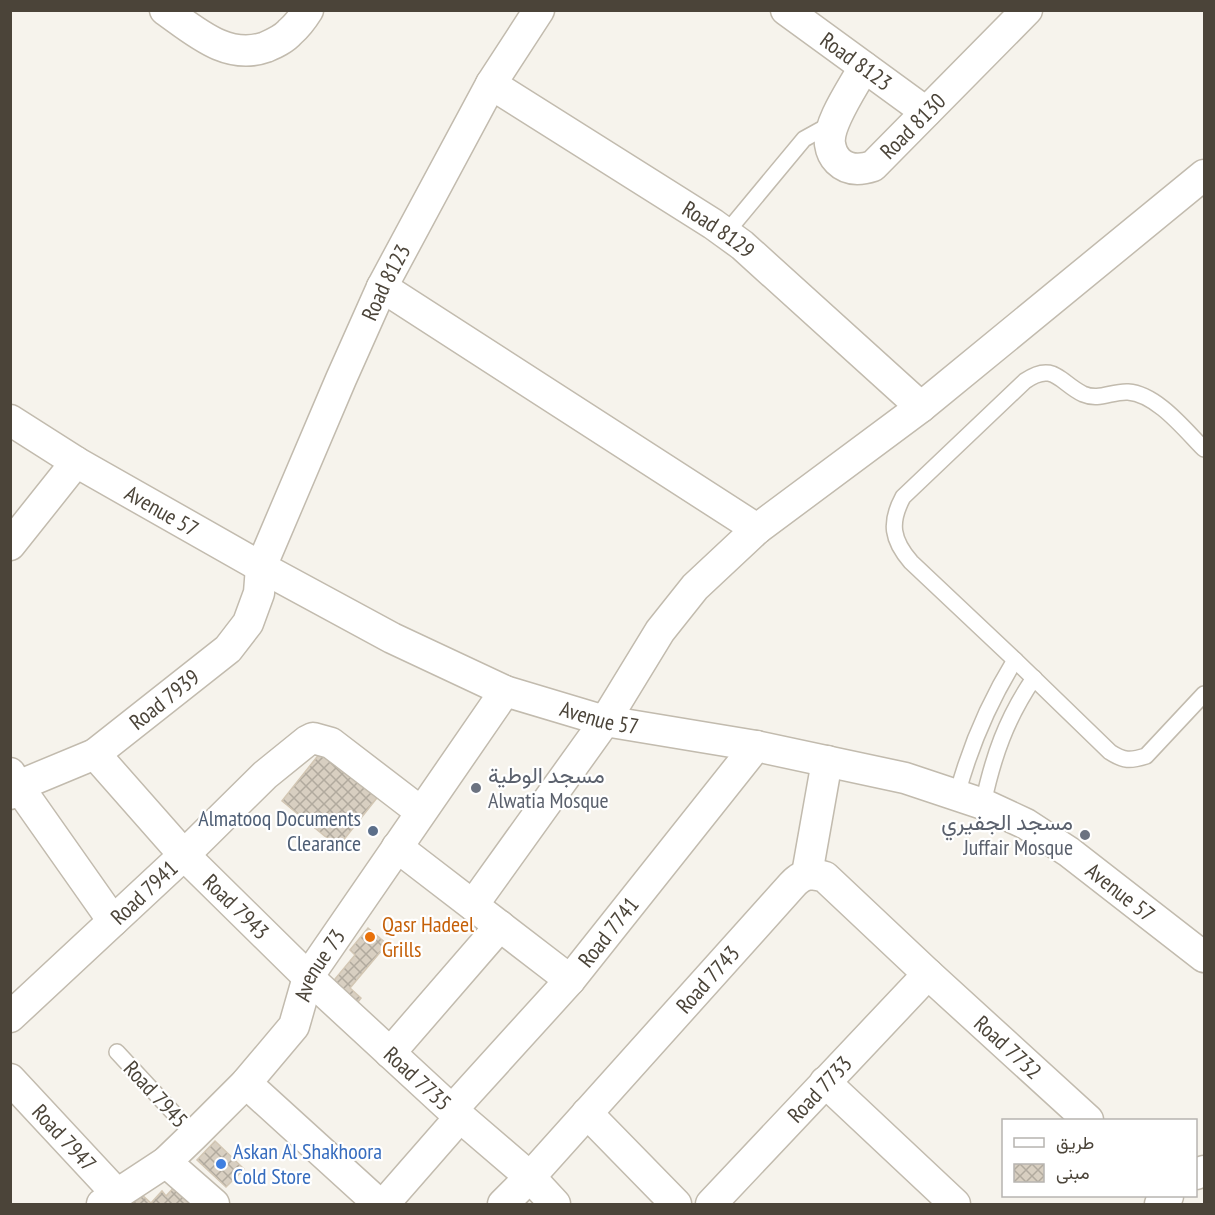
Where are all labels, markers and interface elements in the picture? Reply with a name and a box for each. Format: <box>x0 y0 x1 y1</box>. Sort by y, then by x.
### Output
street label: Road 8123 <box>815 26 898 97</box>
street label: Road 8130 <box>874 87 951 165</box>
street label: Road 8129 <box>677 194 761 264</box>
street label: Road 8123 <box>355 239 417 325</box>
street label: Avenue 57 <box>120 479 204 543</box>
street label: Road 7939 <box>124 663 205 736</box>
street label: Avenue 57 <box>557 694 641 740</box>
place label: مسجد الوطية Alwatia Mosque <box>488 761 609 814</box>
marker: مسجد الوطية Alwatia Mosque <box>469 781 483 795</box>
place label: Almatooq Documents Clearance <box>198 804 361 857</box>
place label: مسجد الجفيري Juffair Mosque <box>941 808 1073 861</box>
marker: Almatooq Documents Clearance <box>366 824 380 838</box>
marker: مسجد الجفيري Juffair Mosque <box>1078 828 1092 842</box>
street label: Road 7941 <box>104 854 183 930</box>
street label: Avenue 57 <box>1080 856 1161 928</box>
street label: Road 7943 <box>197 868 275 945</box>
street label: Road 7741 <box>572 891 645 973</box>
place label: Qasr Hadeel Grills <box>382 910 475 963</box>
street label: Avenue 73 <box>288 923 351 1004</box>
marker: Qasr Hadeel Grills <box>363 930 377 944</box>
street label: Road 7743 <box>670 939 745 1019</box>
street label: Road 7732 <box>968 1009 1048 1085</box>
street label: Road 7735 <box>378 1040 457 1116</box>
street label: Road 7733 <box>781 1050 858 1128</box>
street label: Road 7945 <box>118 1055 194 1133</box>
street label: Road 7947 <box>26 1098 103 1177</box>
legend <box>1002 1119 1197 1197</box>
text: طريق <box>1056 1131 1094 1154</box>
place label: Askan Al Shakhoora Cold Store <box>233 1137 382 1190</box>
marker: Askan Al Shakhoora Cold Store <box>214 1157 228 1171</box>
text: مبنى <box>1056 1161 1090 1184</box>

